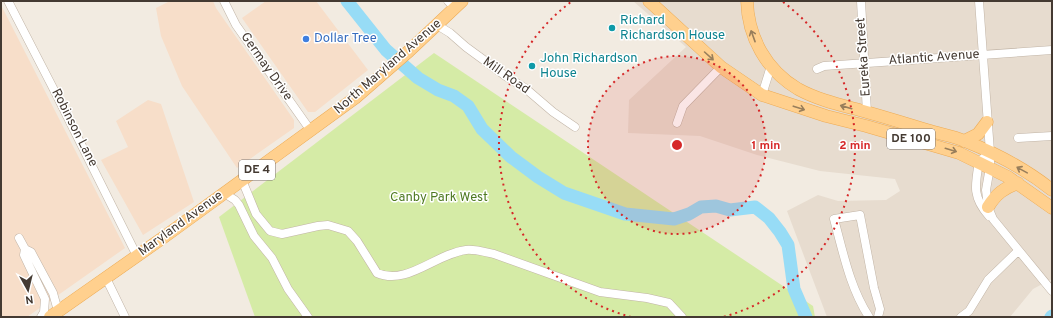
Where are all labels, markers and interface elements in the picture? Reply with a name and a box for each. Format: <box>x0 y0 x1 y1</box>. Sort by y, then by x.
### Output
place label: Richard Richardson House <box>620 13 725 44</box>
street label: North Maryland Avenue <box>331 16 445 118</box>
street label: Eureka Street <box>853 17 875 97</box>
marker: Richard Richardson House <box>607 23 617 33</box>
street label: Germay Drive <box>237 30 295 104</box>
one-way arrow <box>748 30 756 42</box>
place label: Dollar Tree <box>314 31 377 47</box>
marker: Dollar Tree <box>301 34 311 44</box>
street label: Atlantic Avenue <box>888 47 980 69</box>
place label: John Richardson House <box>540 51 638 82</box>
one-way arrow <box>704 51 714 60</box>
street label: Mill Road <box>479 54 533 98</box>
marker: John Richardson House <box>527 61 537 71</box>
street label: Robinson Lane <box>47 86 101 170</box>
one-way arrow <box>840 102 853 110</box>
one-way arrow <box>792 105 805 112</box>
road number: DE 100 <box>887 129 935 149</box>
centre of rings <box>670 138 684 152</box>
text: 1 min <box>752 138 780 154</box>
text: 2 min <box>839 138 871 154</box>
one-way arrow <box>944 147 957 154</box>
road number: DE 4 <box>239 160 275 180</box>
one-way arrow <box>1016 165 1028 173</box>
street label: Maryland Avenue <box>136 188 226 260</box>
park label: Canby Park West <box>390 190 488 206</box>
north arrow <box>8 270 48 310</box>
text: N <box>24 291 34 306</box>

